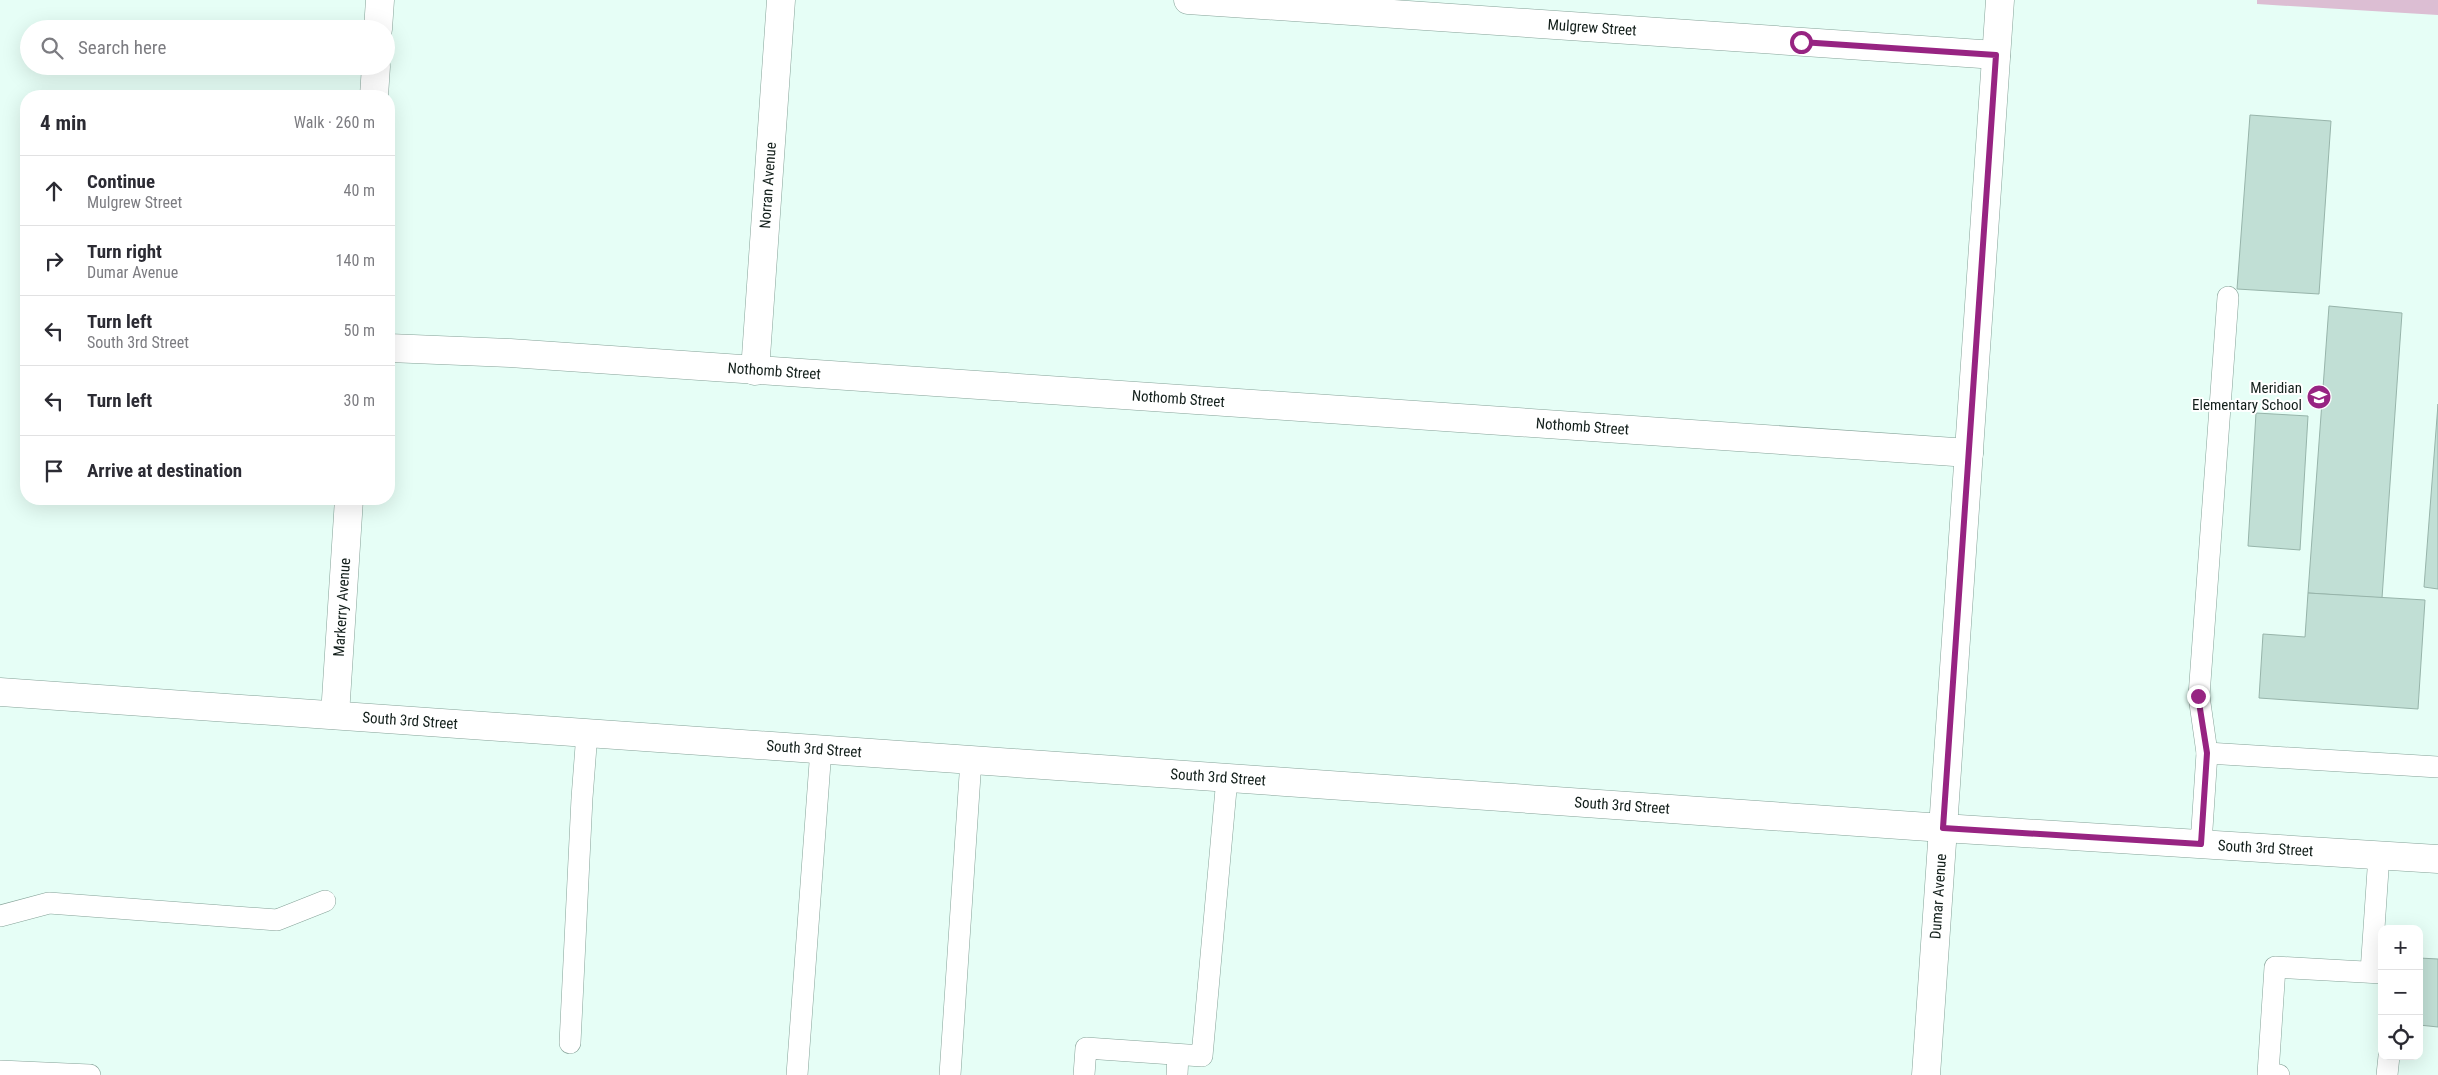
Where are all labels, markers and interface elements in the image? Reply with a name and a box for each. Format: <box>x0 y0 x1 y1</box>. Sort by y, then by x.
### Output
street label: Mulgrew Street <box>1547 15 1637 40</box>
search box <box>20 20 395 75</box>
route start <box>1790 31 1813 54</box>
icon: search <box>38 34 66 62</box>
text: Search here <box>78 36 166 59</box>
text: 4 min <box>40 111 87 135</box>
text: Walk · 260 m <box>294 113 375 132</box>
street label: Norran Avenue <box>756 142 780 229</box>
text: Continue <box>87 170 155 193</box>
icon: ahead <box>40 177 68 205</box>
text: 40 m <box>343 181 375 200</box>
text: Mulgrew Street <box>87 193 182 212</box>
text: Turn right <box>87 240 162 263</box>
icon: right <box>40 247 68 275</box>
text: 140 m <box>336 251 375 270</box>
text: Dumar Avenue <box>87 263 178 282</box>
text: Turn left <box>87 310 152 333</box>
icon: left <box>40 317 68 345</box>
text: 50 m <box>343 321 375 340</box>
text: South 3rd Street <box>87 333 189 352</box>
street label: Nothomb Street <box>727 359 821 383</box>
place label: Meridian Elementary School <box>2192 379 2302 414</box>
school or university icon: Meridian Elementary School <box>2306 384 2332 410</box>
icon: left <box>40 387 68 415</box>
street label: Nothomb Street <box>1131 387 1226 411</box>
text: Turn left <box>87 389 152 412</box>
text: 30 m <box>343 391 375 410</box>
street label: Nothomb Street <box>1535 414 1630 439</box>
icon: arrive <box>40 457 68 485</box>
text: Arrive at destination <box>87 459 242 482</box>
street label: Markerry Avenue <box>330 557 354 657</box>
route end <box>2187 685 2210 708</box>
street label: South 3rd Street <box>362 708 458 733</box>
street label: South 3rd Street <box>766 737 862 761</box>
street label: South 3rd Street <box>1170 765 1266 790</box>
street label: South 3rd Street <box>1574 793 1670 818</box>
street label: South 3rd Street <box>2217 836 2314 860</box>
street label: Dumar Avenue <box>1926 853 1950 940</box>
map controls <box>2378 925 2423 1060</box>
button: + <box>2378 925 2423 970</box>
button: − <box>2378 970 2423 1015</box>
button: locate <box>2378 1015 2423 1060</box>

